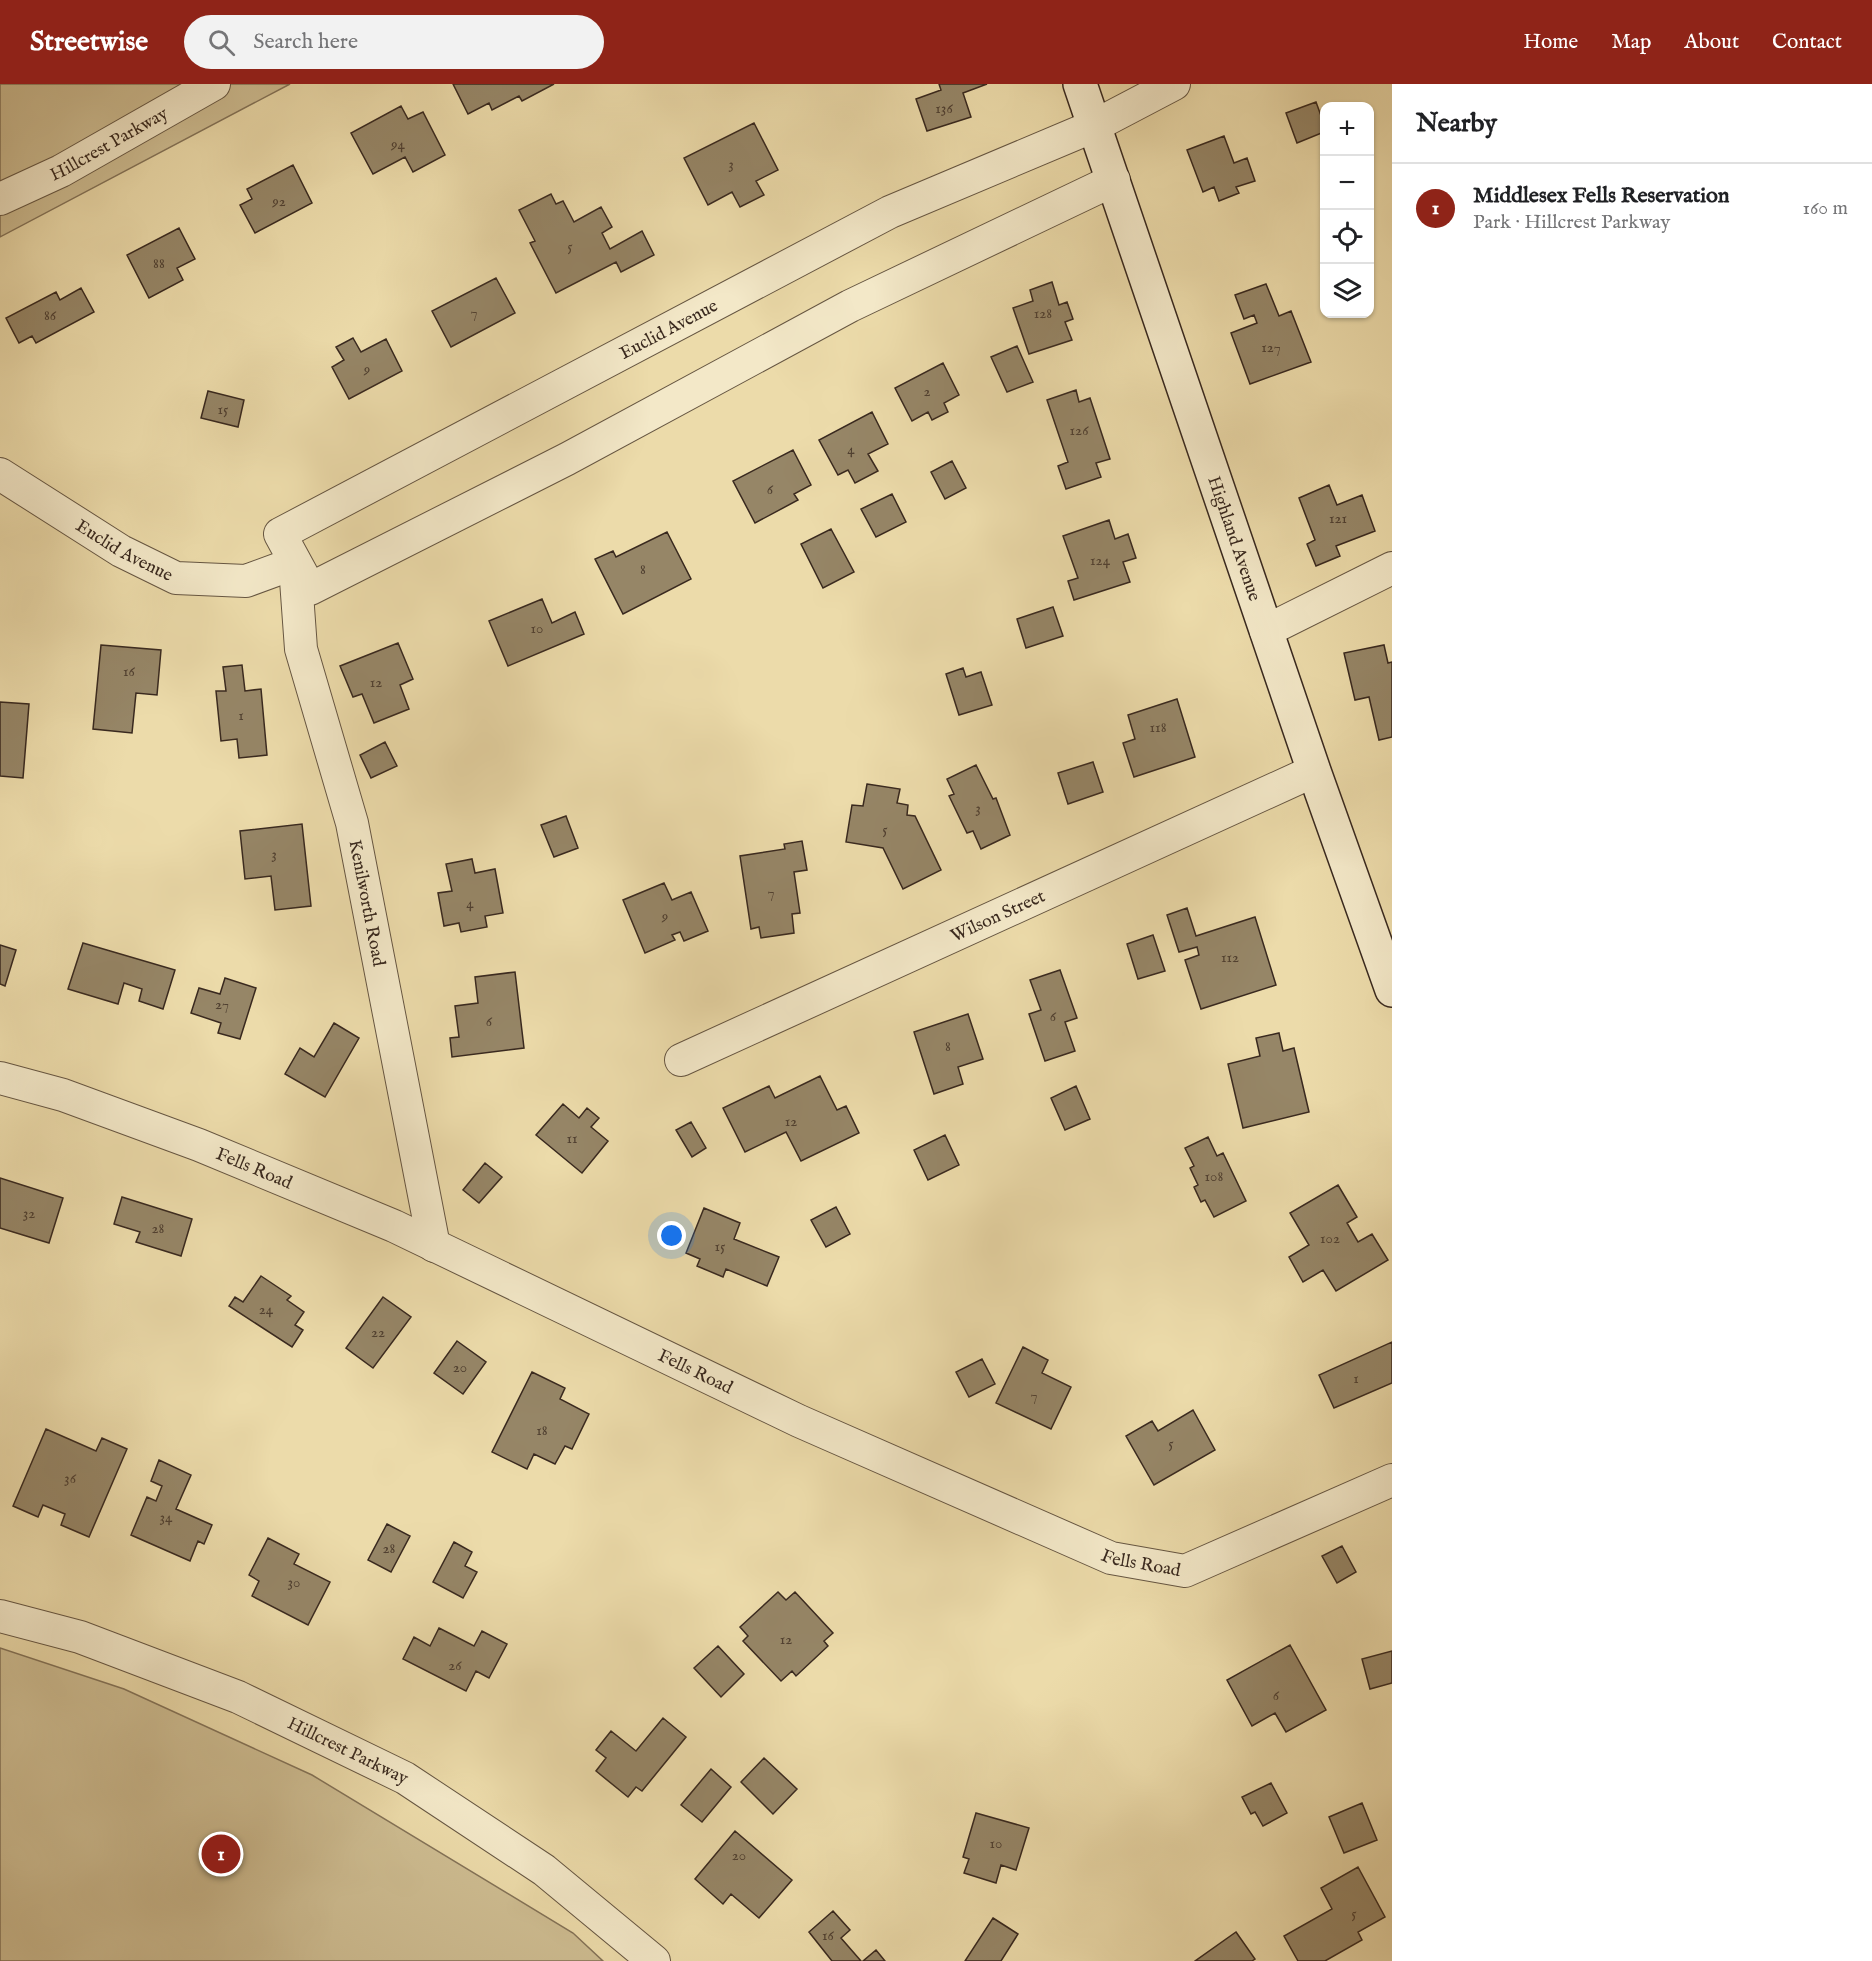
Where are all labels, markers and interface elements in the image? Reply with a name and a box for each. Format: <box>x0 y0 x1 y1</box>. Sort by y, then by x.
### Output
search box <box>184 15 604 69</box>
text: Streetwise <box>30 25 148 60</box>
icon: search <box>205 26 238 59</box>
text: Search here <box>253 28 358 56</box>
text: Home <box>1523 29 1578 56</box>
text: Map <box>1611 29 1651 56</box>
text: About <box>1684 29 1739 56</box>
text: Contact <box>1772 29 1842 56</box>
house number: 136 <box>935 99 953 118</box>
map controls <box>1320 102 1374 318</box>
button: + <box>1320 102 1374 156</box>
street label: Hillcrest Parkway <box>47 103 172 187</box>
text: Nearby <box>1416 107 1497 140</box>
house number: 94 <box>390 135 406 154</box>
house number: 3 <box>728 155 734 174</box>
button: − <box>1320 156 1374 210</box>
text: Middlesex Fells Reservation <box>1473 182 1729 210</box>
house number: 92 <box>271 192 286 211</box>
text: 1 <box>1432 196 1439 221</box>
text: 160 m <box>1802 196 1848 221</box>
button: locate <box>1320 210 1374 264</box>
text: Park · Hillcrest Parkway <box>1473 210 1670 235</box>
house number: 5 <box>567 237 573 256</box>
house number: 88 <box>153 254 165 273</box>
button: layers <box>1320 264 1374 318</box>
street label: Euclid Avenue <box>616 295 722 366</box>
house number: 7 <box>470 303 478 322</box>
house number: 128 <box>1034 304 1052 323</box>
house number: 86 <box>44 306 57 325</box>
house number: 127 <box>1261 338 1281 357</box>
house number: 9 <box>363 360 370 379</box>
house number: 2 <box>923 382 931 401</box>
house number: 15 <box>217 400 229 419</box>
house number: 126 <box>1070 421 1089 440</box>
house number: 4 <box>847 440 855 459</box>
street label: Highland Avenue <box>1201 473 1265 604</box>
house number: 6 <box>767 480 774 499</box>
house number: 121 <box>1329 509 1347 528</box>
street label: Euclid Avenue <box>71 515 176 588</box>
house number: 124 <box>1090 551 1111 570</box>
house number: 8 <box>640 560 646 579</box>
house number: 10 <box>531 619 543 638</box>
house number: 16 <box>123 662 136 681</box>
house number: 12 <box>370 673 382 692</box>
house number: 1 <box>238 706 244 725</box>
house number: 118 <box>1149 718 1167 737</box>
house number: 3 <box>975 799 981 818</box>
house number: 5 <box>882 820 888 839</box>
street label: Kenilworth Road <box>342 838 390 969</box>
house number: 3 <box>271 845 277 864</box>
house number: 7 <box>767 883 775 902</box>
street label: Wilson Street <box>947 885 1049 948</box>
house number: 4 <box>466 894 474 913</box>
house number: 9 <box>661 907 668 926</box>
house number: 112 <box>1221 948 1239 967</box>
house number: 27 <box>215 995 229 1014</box>
house number: 6 <box>1050 1007 1057 1026</box>
house number: 6 <box>486 1012 493 1031</box>
house number: 8 <box>945 1037 951 1056</box>
house number: 12 <box>785 1112 797 1131</box>
house number: 11 <box>566 1129 578 1148</box>
street label: Fells Road <box>212 1143 296 1196</box>
house number: 108 <box>1205 1167 1224 1186</box>
house number: 32 <box>23 1204 35 1223</box>
house number: 28 <box>152 1219 165 1238</box>
your location <box>657 1221 686 1250</box>
house number: 102 <box>1320 1229 1340 1248</box>
house number: 15 <box>714 1237 726 1256</box>
house number: 24 <box>259 1300 274 1319</box>
house number: 22 <box>371 1323 385 1342</box>
street label: Fells Road <box>654 1345 736 1401</box>
house number: 20 <box>453 1358 467 1377</box>
house number: 1 <box>1353 1369 1359 1388</box>
house number: 7 <box>1030 1386 1038 1405</box>
house number: 18 <box>536 1421 548 1440</box>
house number: 5 <box>1168 1434 1174 1453</box>
house number: 36 <box>64 1469 77 1488</box>
house number: 34 <box>160 1508 173 1527</box>
house number: 28 <box>383 1539 396 1558</box>
street label: Fells Road <box>1097 1545 1183 1583</box>
house number: 30 <box>288 1573 300 1592</box>
house number: 12 <box>780 1630 792 1649</box>
house number: 26 <box>448 1656 462 1675</box>
house number: 6 <box>1273 1686 1280 1705</box>
street label: Hillcrest Parkway <box>283 1713 412 1791</box>
pin: 1 <box>202 1832 240 1876</box>
house number: 10 <box>990 1834 1002 1853</box>
house number: 20 <box>732 1846 746 1865</box>
house number: 5 <box>1351 1904 1357 1923</box>
house number: 16 <box>822 1926 835 1945</box>

